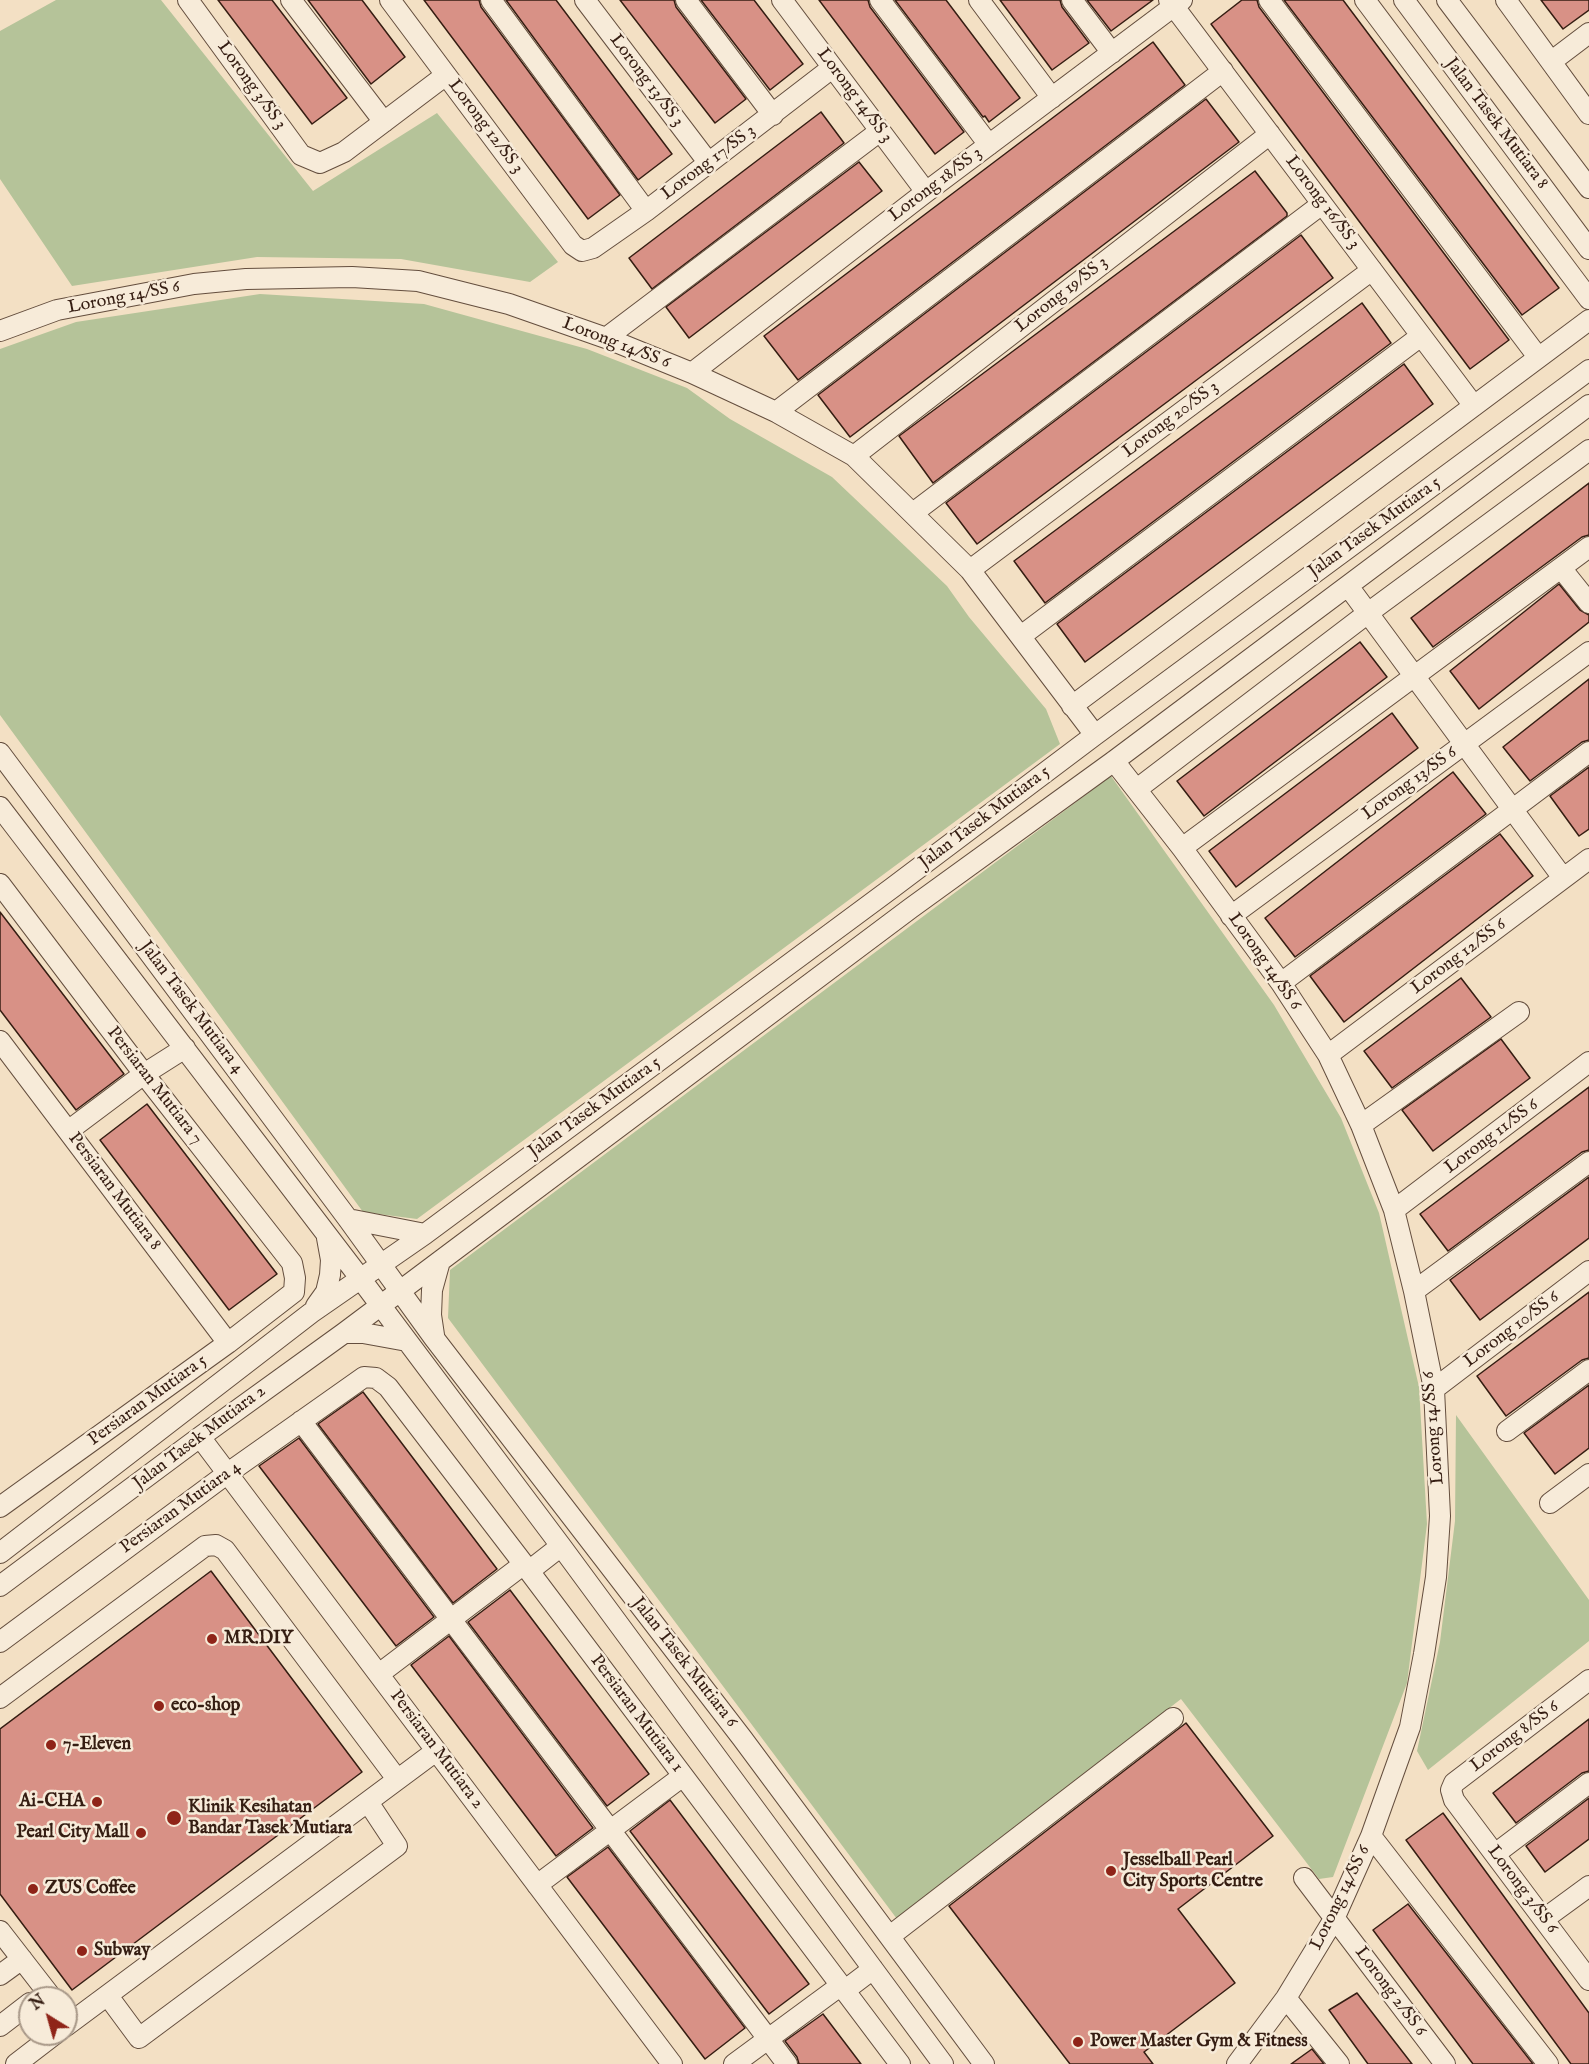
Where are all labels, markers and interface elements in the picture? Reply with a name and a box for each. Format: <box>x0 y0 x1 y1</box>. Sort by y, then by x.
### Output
street label: Lorong 13/SS 3 <box>604 30 688 132</box>
street label: Lorong 3/SS 3 <box>212 38 290 134</box>
street label: Lorong 14/SS 3 <box>811 44 897 148</box>
street label: Jalan Tasek Mutiara 8 <box>1440 54 1552 194</box>
street label: Lorong 12/SS 3 <box>443 76 527 178</box>
street label: Lorong 17/SS 3 <box>658 121 760 205</box>
street label: Lorong 18/SS 3 <box>885 143 987 227</box>
street label: Lorong 16/SS 3 <box>1280 152 1364 254</box>
street label: Lorong 19/SS 3 <box>1011 252 1113 338</box>
street label: Lorong 14/SS 6 <box>66 277 182 319</box>
street label: Lorong 14/SS 6 <box>559 314 673 374</box>
street label: Lorong 20/SS 3 <box>1119 377 1223 463</box>
street label: Jalan Tasek Mutiara 5 <box>1305 473 1445 583</box>
street label: Lorong 13/SS 6 <box>1358 742 1462 826</box>
street label: Jalan Tasek Mutiara 5 <box>915 762 1055 874</box>
street label: Lorong 14/SS 6 <box>1223 909 1305 1015</box>
street label: Lorong 12/SS 6 <box>1407 914 1511 1000</box>
street label: Jalan Tasek Mutiara 4 <box>134 937 248 1079</box>
street label: Persiaran Mutiara 7 <box>101 1023 207 1149</box>
street label: Jalan Tasek Mutiara 5 <box>525 1053 665 1163</box>
street label: Lorong 11/SS 6 <box>1441 1095 1543 1179</box>
street label: Persiaran Mutiara 8 <box>63 1129 165 1255</box>
street label: Lorong 10/SS 6 <box>1460 1287 1564 1373</box>
street label: Persiaran Mutiara 5 <box>84 1351 212 1451</box>
street label: Lorong 14/SS 6 <box>1418 1370 1450 1486</box>
street label: Jalan Tasek Mutiara 2 <box>130 1381 270 1495</box>
street label: Persiaran Mutiara 4 <box>116 1457 246 1559</box>
street label: Jalan Tasek Mutiara 6 <box>626 1594 742 1732</box>
place label: MR.DIY <box>224 1628 293 1650</box>
marker: MR.DIY <box>205 1632 219 1646</box>
street label: Persiaran Mutiara 1 <box>585 1651 687 1777</box>
street label: Persiaran Mutiara 2 <box>384 1686 488 1814</box>
place label: eco-shop <box>171 1695 240 1717</box>
street label: Lorong 8/SS 6 <box>1466 1697 1564 1777</box>
marker: eco-shop <box>152 1699 166 1713</box>
place label: 7-Eleven <box>63 1734 131 1756</box>
marker: 7-Eleven <box>44 1738 58 1752</box>
place label: Ai-CHA <box>19 1791 85 1813</box>
marker: Ai-CHA <box>90 1795 104 1809</box>
place label: Klinik Kesihatan Bandar Tasek Mutiara <box>188 1797 352 1840</box>
marker: Klinik Kesihatan Bandar Tasek Mutiara <box>165 1809 183 1827</box>
place label: Pearl City Mall <box>16 1822 129 1844</box>
marker: Pearl City Mall <box>134 1826 148 1840</box>
street label: Lorong 14/SS 6 <box>1306 1842 1376 1954</box>
street label: Lorong 3/SS 6 <box>1482 1842 1562 1938</box>
place label: Jesselball Pearl City Sports Centre <box>1123 1850 1263 1892</box>
marker: Jesselball Pearl City Sports Centre <box>1104 1864 1118 1878</box>
place label: ZUS Coffee <box>45 1878 136 1900</box>
marker: ZUS Coffee <box>26 1882 40 1896</box>
place label: Subway <box>94 1940 150 1962</box>
street label: Lorong 2/SS 6 <box>1349 1943 1431 2041</box>
marker: Subway <box>75 1944 89 1958</box>
north arrow <box>18 1986 78 2046</box>
text: N <box>27 1991 50 2015</box>
place label: Power Master Gym & Fitness <box>1090 2031 1307 2053</box>
marker: Power Master Gym & Fitness <box>1071 2035 1085 2049</box>

